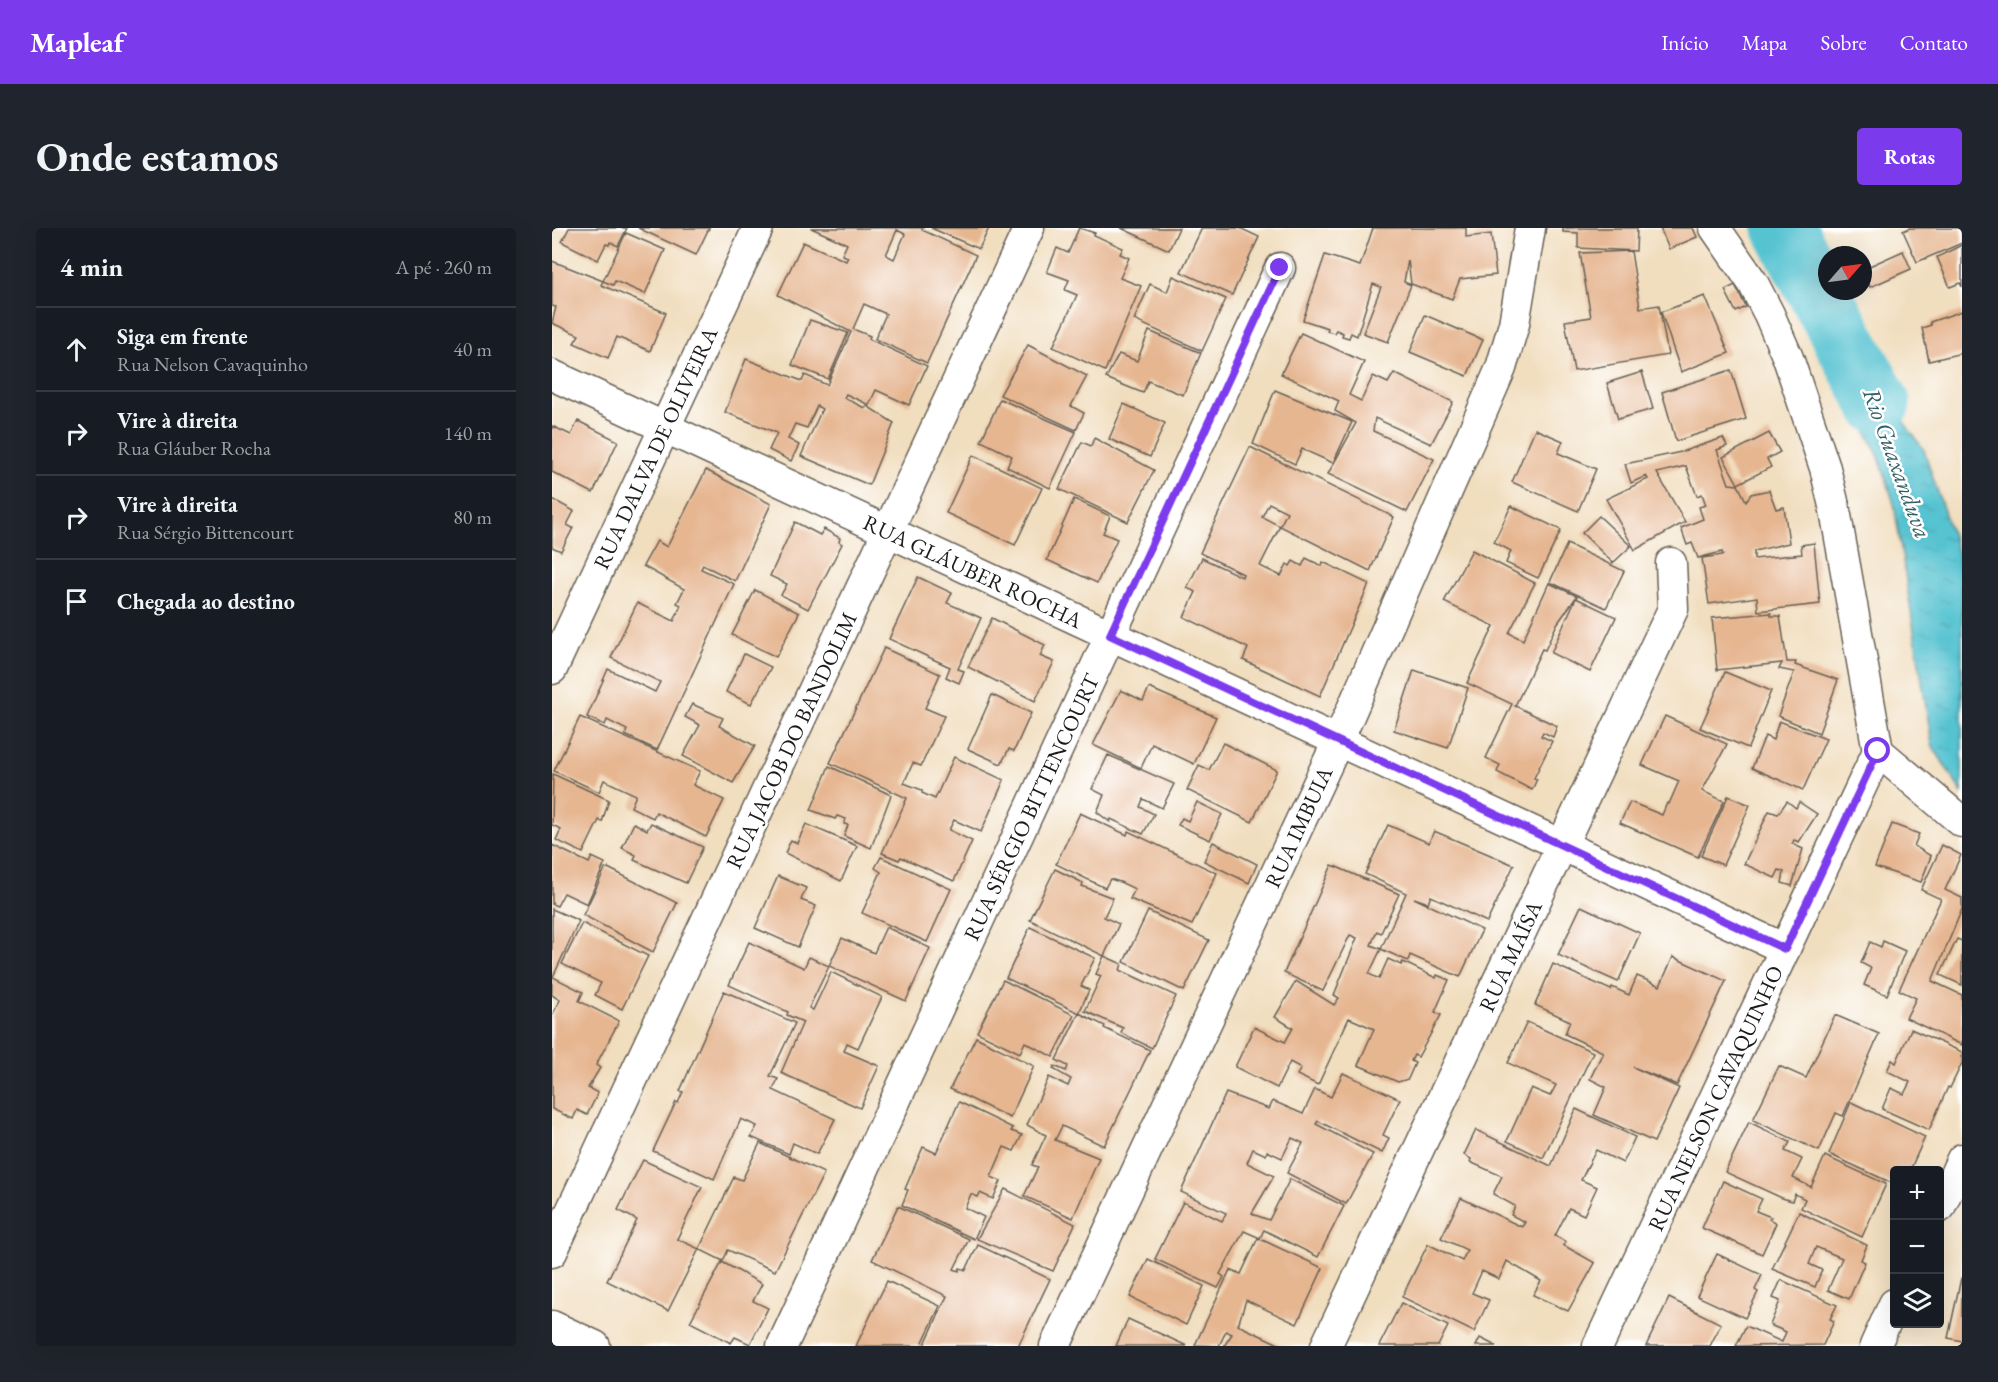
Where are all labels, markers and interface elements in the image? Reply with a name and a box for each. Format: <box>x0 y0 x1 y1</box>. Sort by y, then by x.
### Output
text: Mapleaf <box>30 24 124 60</box>
text: Início <box>1661 29 1709 56</box>
text: Mapa <box>1742 29 1787 56</box>
text: Sobre <box>1820 29 1867 56</box>
text: Contato <box>1900 29 1968 56</box>
button: Rotas <box>1857 128 1962 185</box>
text: Onde estamos <box>36 129 279 184</box>
north arrow <box>1818 246 1872 300</box>
text: 4 min <box>60 250 123 284</box>
text: A pé · 260 m <box>396 254 492 280</box>
route end <box>1266 254 1292 280</box>
text: Siga em frente <box>117 322 248 351</box>
street label: RUA DALVA DE OLIVEIRA <box>587 322 725 574</box>
icon: ahead <box>60 333 93 366</box>
text: 40 m <box>453 336 492 362</box>
text: Rua Nelson Cavaquinho <box>117 351 308 377</box>
water label: Rio Guaxanduva <box>1856 383 1939 542</box>
text: Vire à direita <box>117 406 238 435</box>
icon: right <box>60 417 93 450</box>
text: 140 m <box>444 420 492 446</box>
text: Rua Gláuber Rocha <box>117 435 271 461</box>
text: Vire à direita <box>117 490 238 519</box>
icon: right <box>60 501 93 534</box>
text: 80 m <box>453 504 492 530</box>
street label: RUA GLÁUBER ROCHA <box>859 508 1088 635</box>
text: Rua Sérgio Bittencourt <box>117 519 294 545</box>
icon: arrive <box>60 585 93 618</box>
text: Chegada ao destino <box>117 587 295 616</box>
street label: RUA JACOB DO BANDOLIM <box>719 607 864 873</box>
street label: RUA SÉRGIO BITTENCOURT <box>957 669 1106 945</box>
route start <box>1864 737 1890 763</box>
street label: RUA IMBUIA <box>1258 761 1340 893</box>
street label: RUA MAÍSA <box>1472 895 1549 1017</box>
street label: RUA NELSON CAVAQUINHO <box>1641 961 1790 1236</box>
map controls <box>1890 1166 1944 1328</box>
button: + <box>1890 1166 1944 1220</box>
button: − <box>1890 1220 1944 1274</box>
button: layers <box>1890 1274 1944 1328</box>

